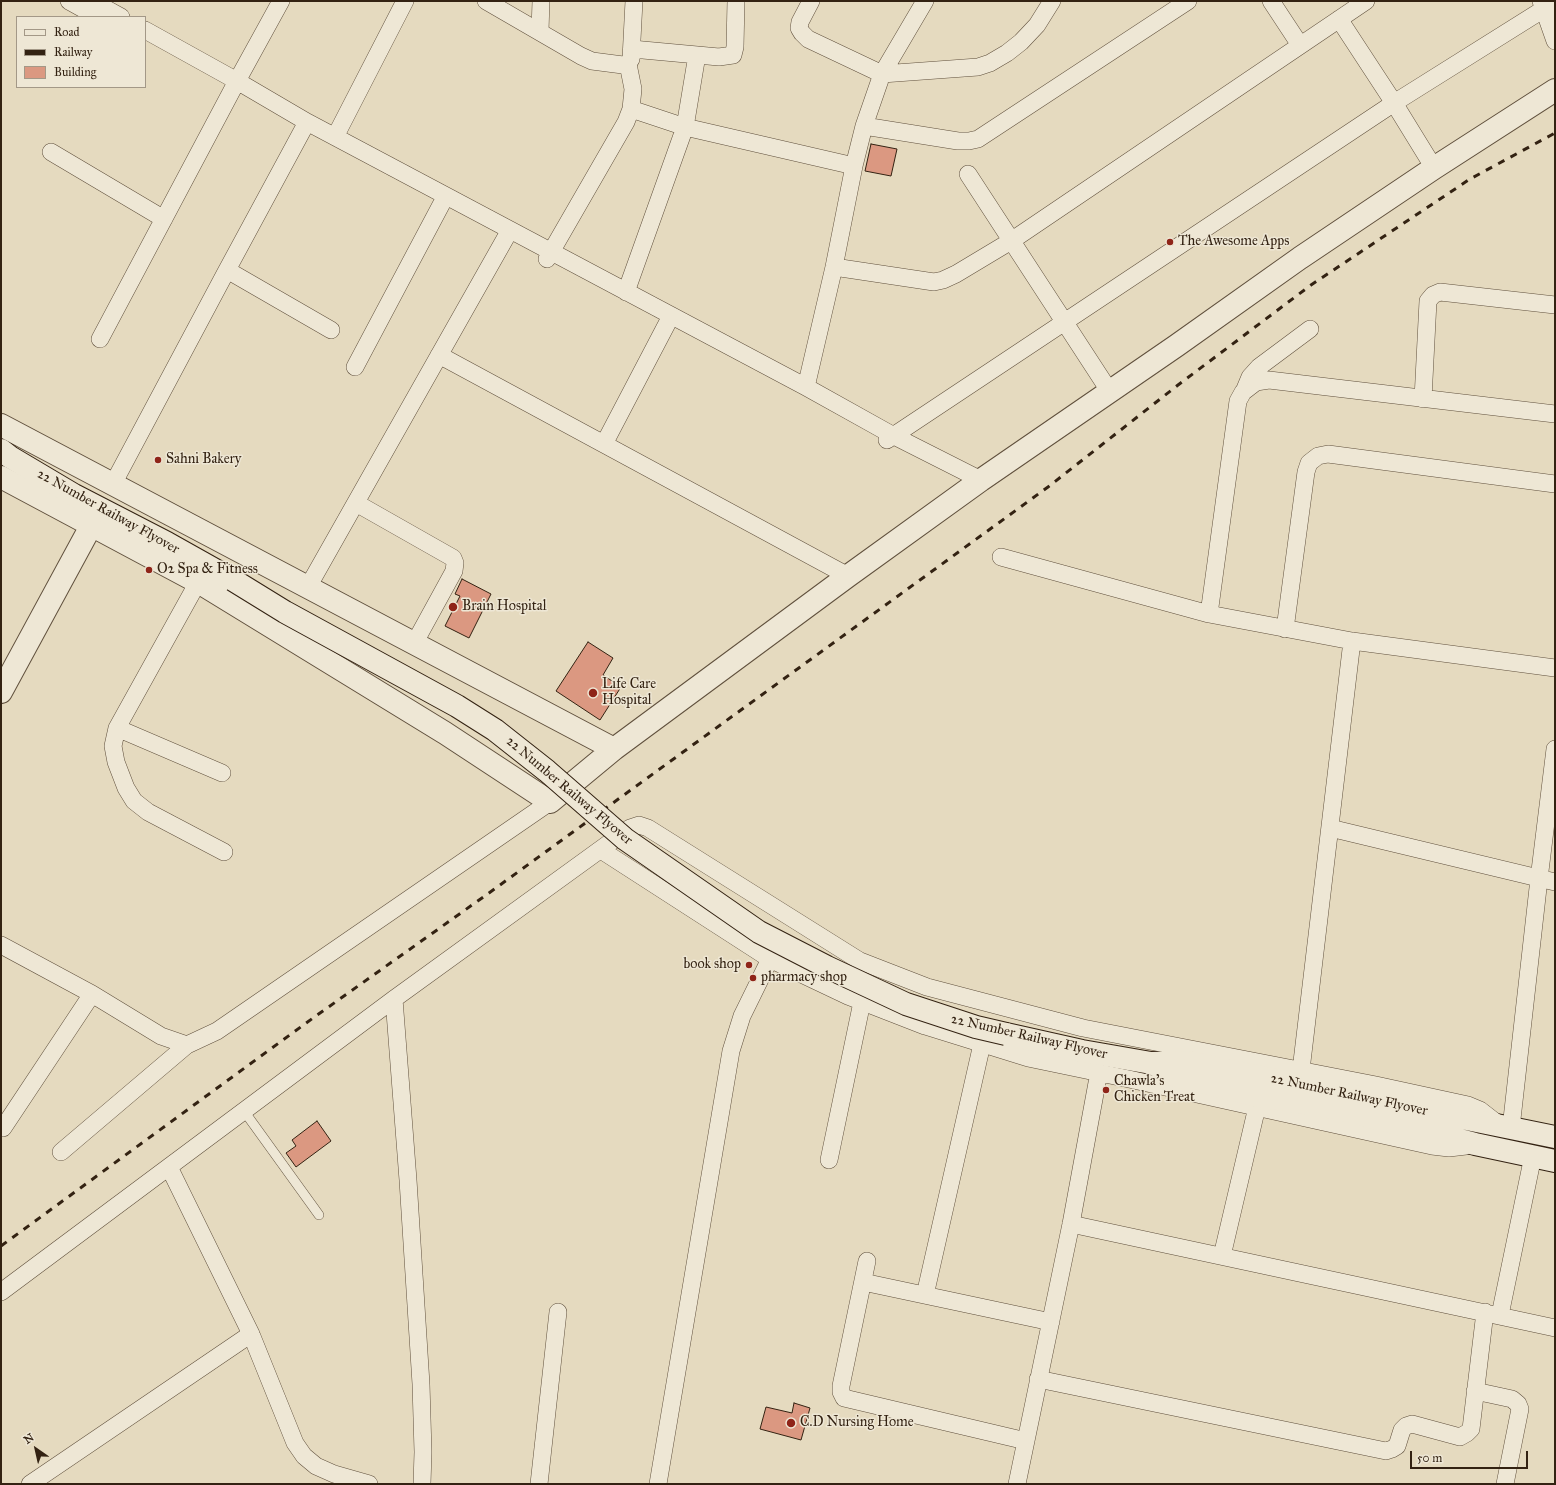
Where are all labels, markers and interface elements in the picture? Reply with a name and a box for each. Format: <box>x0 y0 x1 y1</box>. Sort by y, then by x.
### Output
legend <box>16 16 146 88</box>
text: Road <box>54 25 80 39</box>
text: Railway <box>54 45 92 59</box>
text: Building <box>54 65 96 79</box>
place label: The Awesome Apps <box>1178 234 1289 250</box>
marker: The Awesome Apps <box>1165 237 1175 247</box>
place label: Sahni Bakery <box>166 452 241 468</box>
marker: Sahni Bakery <box>153 455 163 465</box>
street label: 22 Number Railway Flyover <box>34 466 182 558</box>
place label: O2 Spa & Fitness <box>157 562 258 578</box>
marker: O2 Spa & Fitness <box>144 565 154 575</box>
place label: Brain Hospital <box>462 599 546 615</box>
marker: Brain Hospital <box>447 601 459 613</box>
place label: Life Care Hospital <box>602 677 656 710</box>
marker: Life Care Hospital <box>587 687 599 699</box>
street label: 22 Number Railway Flyover <box>502 733 636 849</box>
place label: book shop <box>683 957 741 973</box>
marker: book shop <box>744 960 754 970</box>
place label: pharmacy shop <box>761 970 847 986</box>
marker: pharmacy shop <box>748 973 758 983</box>
street label: 22 Number Railway Flyover <box>949 1011 1109 1063</box>
street label: 22 Number Railway Flyover <box>1269 1070 1429 1120</box>
place label: Chawla's Chicken Treat <box>1114 1074 1195 1106</box>
marker: Chawla's Chicken Treat <box>1101 1085 1111 1095</box>
place label: C.D Nursing Home <box>800 1415 914 1431</box>
marker: C.D Nursing Home <box>785 1417 797 1429</box>
north arrow <box>16 1429 56 1469</box>
text: N <box>22 1431 37 1447</box>
scale bar <box>1412 1443 1530 1469</box>
text: 50 m <box>1417 1451 1442 1465</box>

